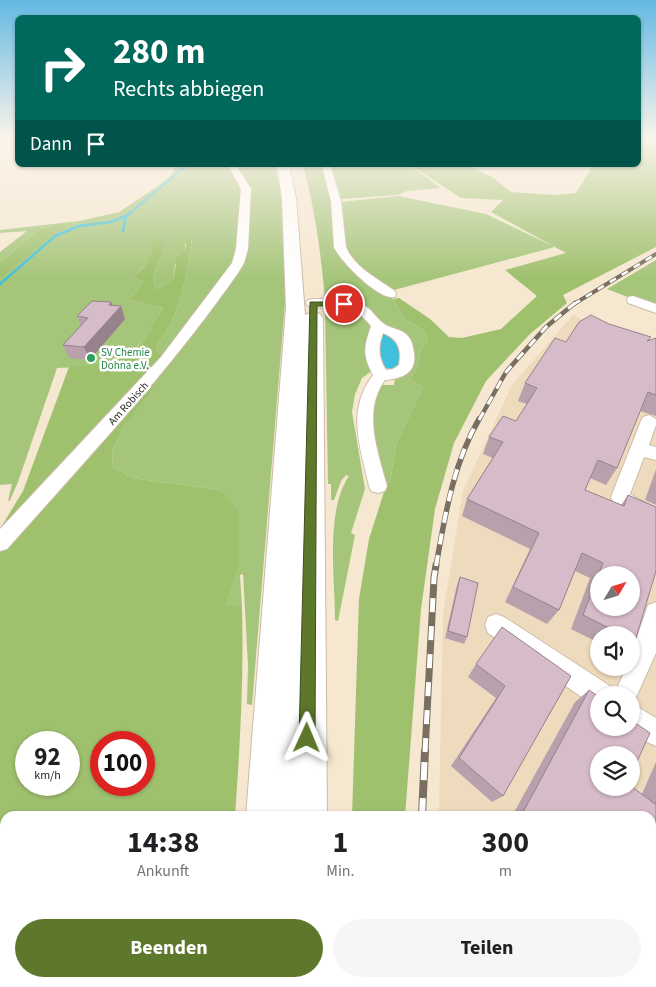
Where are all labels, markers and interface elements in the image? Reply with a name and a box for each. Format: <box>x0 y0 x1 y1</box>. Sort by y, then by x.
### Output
text: 280 m <box>113 27 205 77</box>
icon: right <box>30 35 95 100</box>
text: Rechts abbiegen <box>113 73 264 105</box>
icon: arrive <box>82 130 110 158</box>
text: Dann <box>30 131 72 158</box>
pin <box>323 283 365 325</box>
icon: arrive <box>330 290 358 318</box>
place label: SV Chemie Dohna e.V. <box>101 345 150 373</box>
marker: SV Chemie Dohna e.V. <box>85 352 97 364</box>
street label: Am Robisch <box>105 378 152 428</box>
north arrow <box>590 566 640 616</box>
map controls <box>590 566 640 796</box>
button: sound <box>590 626 640 676</box>
button: search <box>590 686 640 736</box>
position arrow <box>280 711 332 763</box>
speed limit sign: 100 <box>90 731 155 796</box>
text: 92 <box>34 739 61 775</box>
button: layers <box>590 746 640 796</box>
text: km/h <box>34 767 61 784</box>
text: 14:38 <box>127 821 199 864</box>
text: 1 <box>332 821 348 864</box>
text: 300 <box>482 821 529 864</box>
text: Ankunft <box>137 860 189 882</box>
text: Min. <box>326 860 355 882</box>
text: m <box>499 860 512 882</box>
button: Beenden <box>15 919 323 977</box>
button: Teilen <box>333 919 641 977</box>

